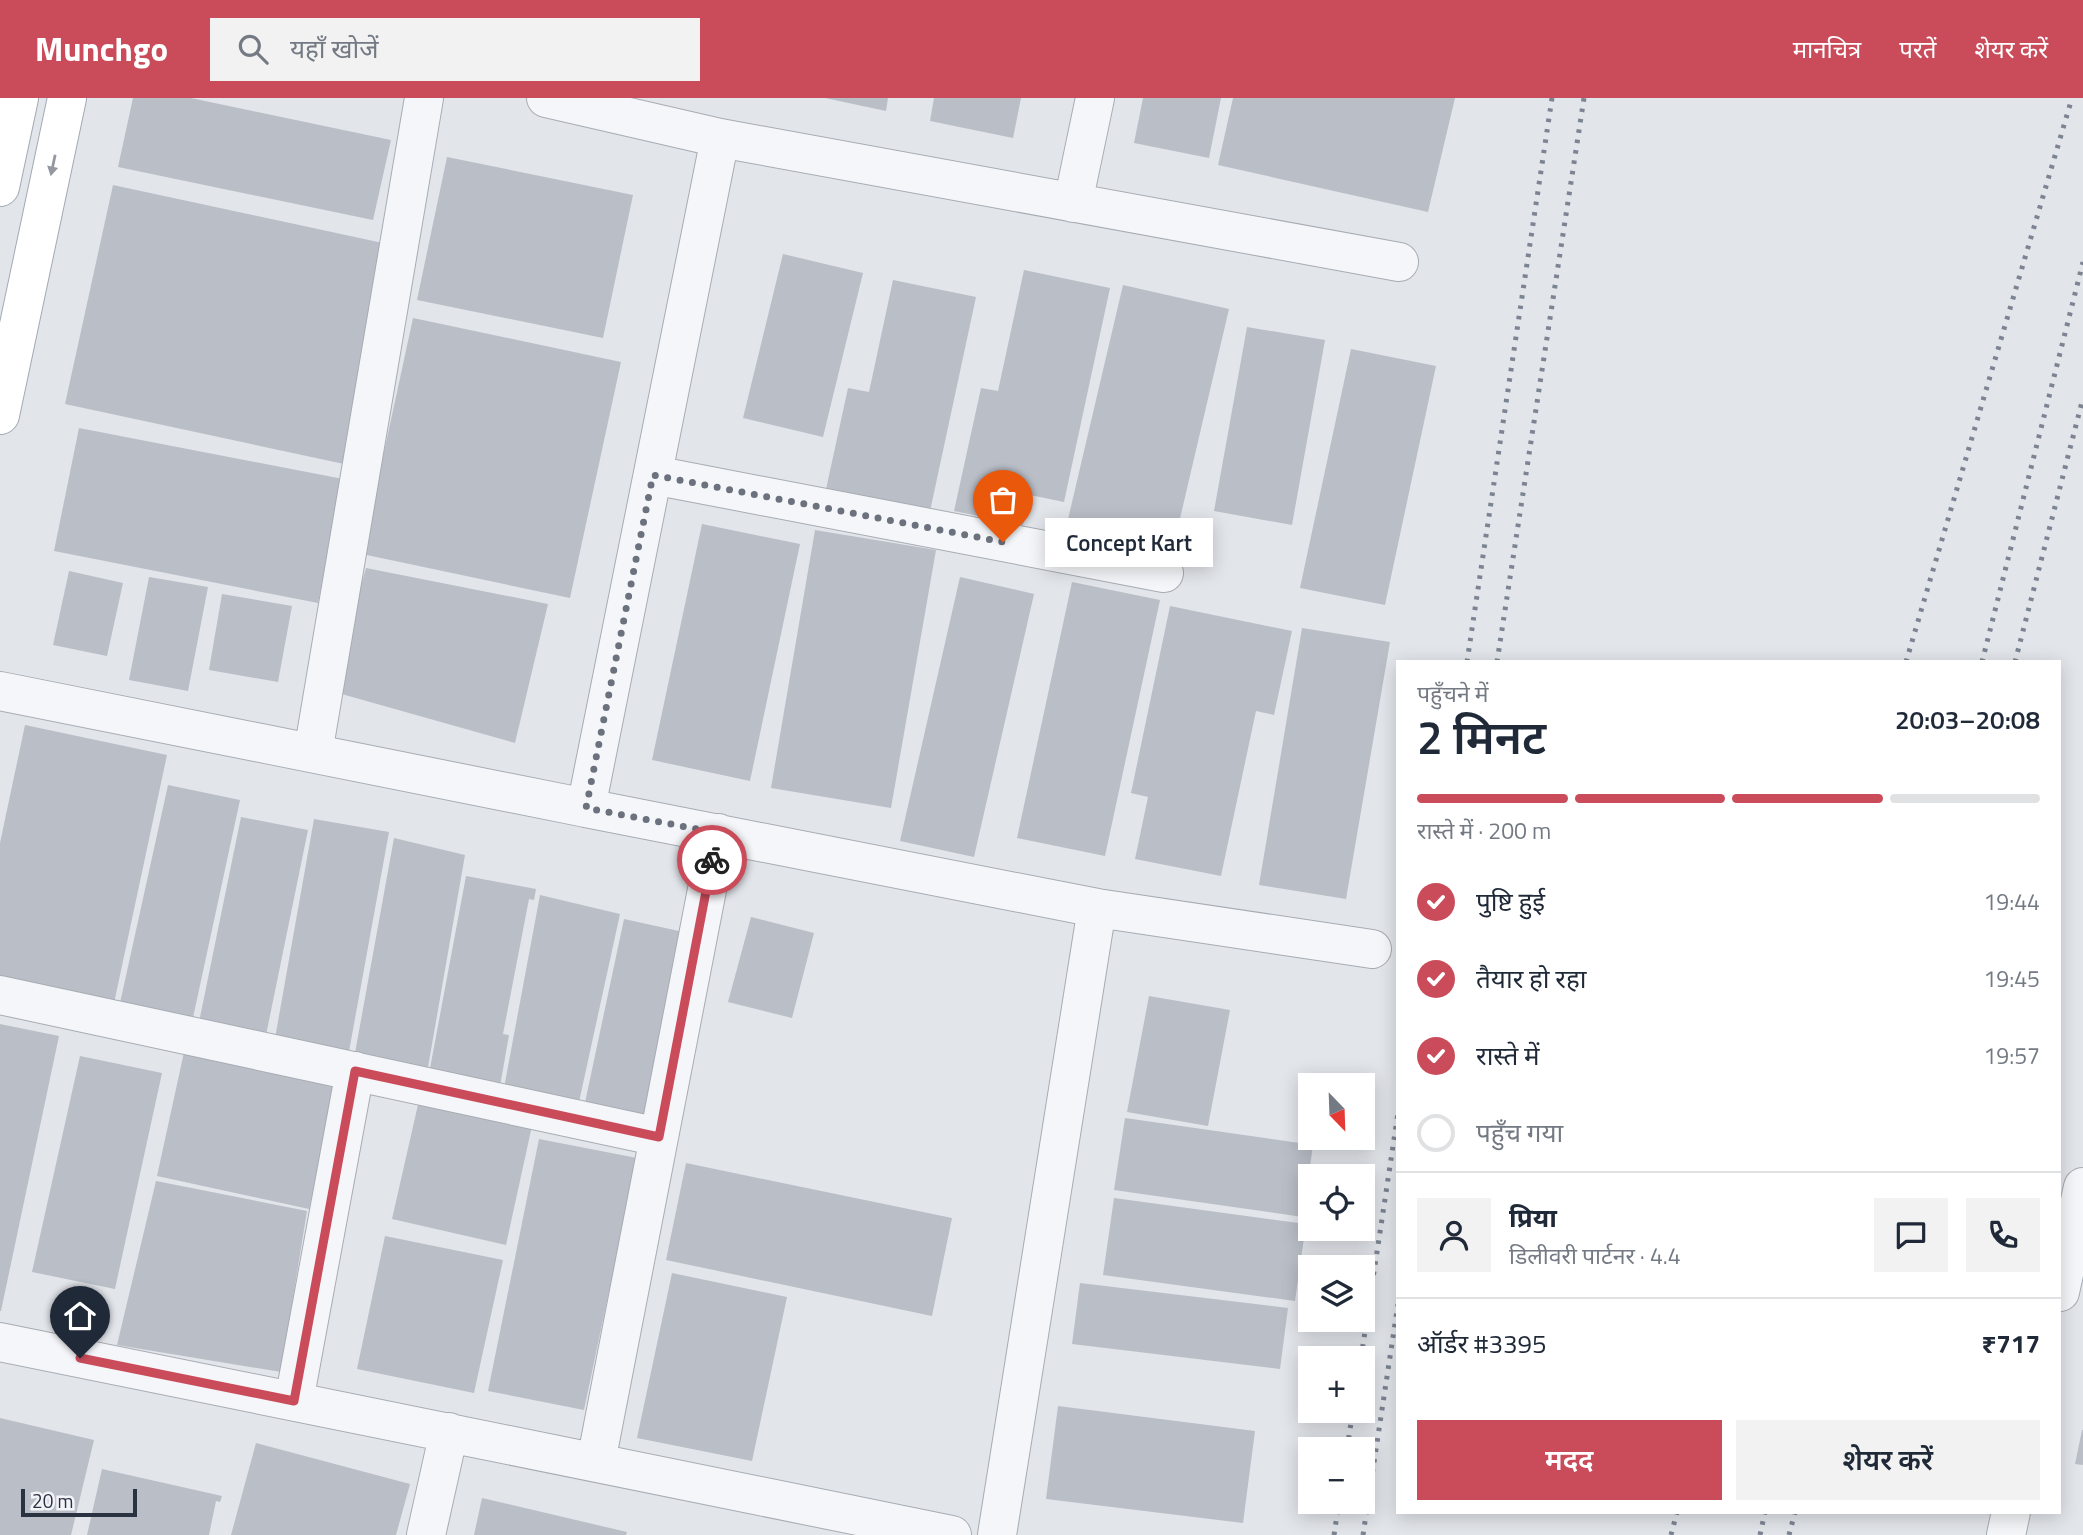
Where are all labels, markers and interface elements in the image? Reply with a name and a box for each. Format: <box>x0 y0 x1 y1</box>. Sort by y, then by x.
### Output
search box <box>210 18 700 81</box>
text: Munchgo <box>35 24 168 74</box>
text: यहाँ खोजें <box>290 29 379 68</box>
icon: search <box>234 30 272 68</box>
text: मानचित्र <box>1793 31 1861 67</box>
text: परतें <box>1899 31 1936 67</box>
text: शेयर करें <box>1974 31 2048 67</box>
one-way arrow <box>47 154 58 176</box>
pin <box>973 470 1033 542</box>
icon: bag <box>984 481 1022 519</box>
callout: Concept Kart <box>1045 518 1213 566</box>
text: Concept Kart <box>1066 525 1192 560</box>
text: पहुँचने में <box>1417 676 1488 711</box>
text: 20:03–20:08 <box>1895 700 2040 739</box>
text: 2 मिनट <box>1417 702 1546 772</box>
text: रास्ते में · 200 m <box>1417 813 1551 848</box>
courier <box>677 825 747 895</box>
icon: bike <box>693 841 731 879</box>
text: पुष्टि हुई <box>1476 882 1545 921</box>
icon: check <box>1417 883 1455 921</box>
text: 19:44 <box>1983 884 2040 919</box>
text: तैयार हो रहा <box>1476 959 1586 998</box>
icon: check <box>1417 960 1455 998</box>
text: 19:45 <box>1983 961 2040 996</box>
text: रास्ते में <box>1476 1036 1540 1075</box>
icon: check <box>1417 1037 1455 1075</box>
text: 19:57 <box>1983 1038 2040 1073</box>
north arrow <box>1298 1073 1376 1150</box>
map controls <box>1298 1073 1375 1514</box>
text: पहुँच गया <box>1476 1113 1563 1152</box>
button: locate <box>1298 1164 1375 1241</box>
button: person <box>1417 1198 1491 1272</box>
text: प्रिया <box>1509 1198 1557 1237</box>
button: chat <box>1874 1198 1948 1272</box>
button: phone <box>1966 1198 2040 1272</box>
text: डिलीवरी पार्टनर · 4.4 <box>1509 1238 1681 1273</box>
button: layers <box>1298 1255 1375 1332</box>
pin <box>50 1286 110 1358</box>
icon: home <box>61 1297 99 1335</box>
text: ऑर्डर #3395 <box>1417 1324 1547 1363</box>
text: ₹717 <box>1981 1324 2040 1363</box>
button: + <box>1298 1346 1375 1423</box>
button: मदद <box>1417 1420 1722 1500</box>
button: शेयर करें <box>1736 1420 2040 1500</box>
button: − <box>1298 1437 1375 1514</box>
scale bar <box>21 1486 136 1518</box>
text: 20 m <box>32 1486 73 1515</box>

